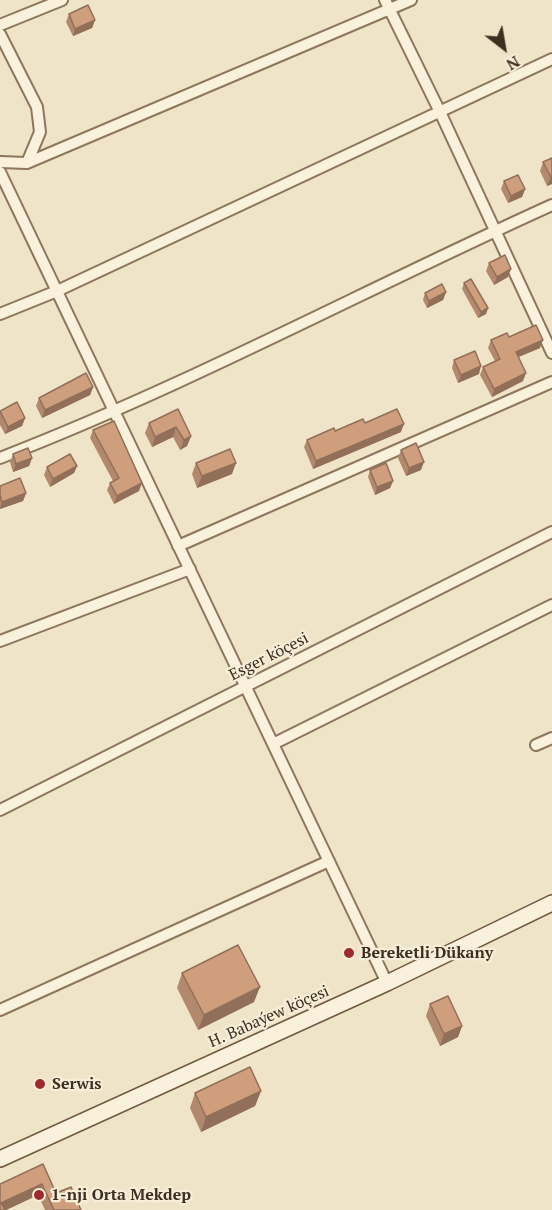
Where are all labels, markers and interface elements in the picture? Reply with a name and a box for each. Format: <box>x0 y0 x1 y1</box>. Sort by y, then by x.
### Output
north arrow <box>474 18 534 78</box>
text: N <box>502 51 524 76</box>
street label: Esger köçesi <box>226 629 312 685</box>
place label: Bereketli Dükany <box>361 943 493 963</box>
marker: Bereketli Dükany <box>342 946 356 960</box>
street label: H. Babaýew köçesi <box>206 982 332 1052</box>
place label: Serwis <box>52 1074 102 1094</box>
marker: Serwis <box>33 1077 47 1091</box>
place label: 1-nji Orta Mekdep <box>51 1185 191 1205</box>
marker: 1-nji Orta Mekdep <box>32 1188 46 1202</box>

